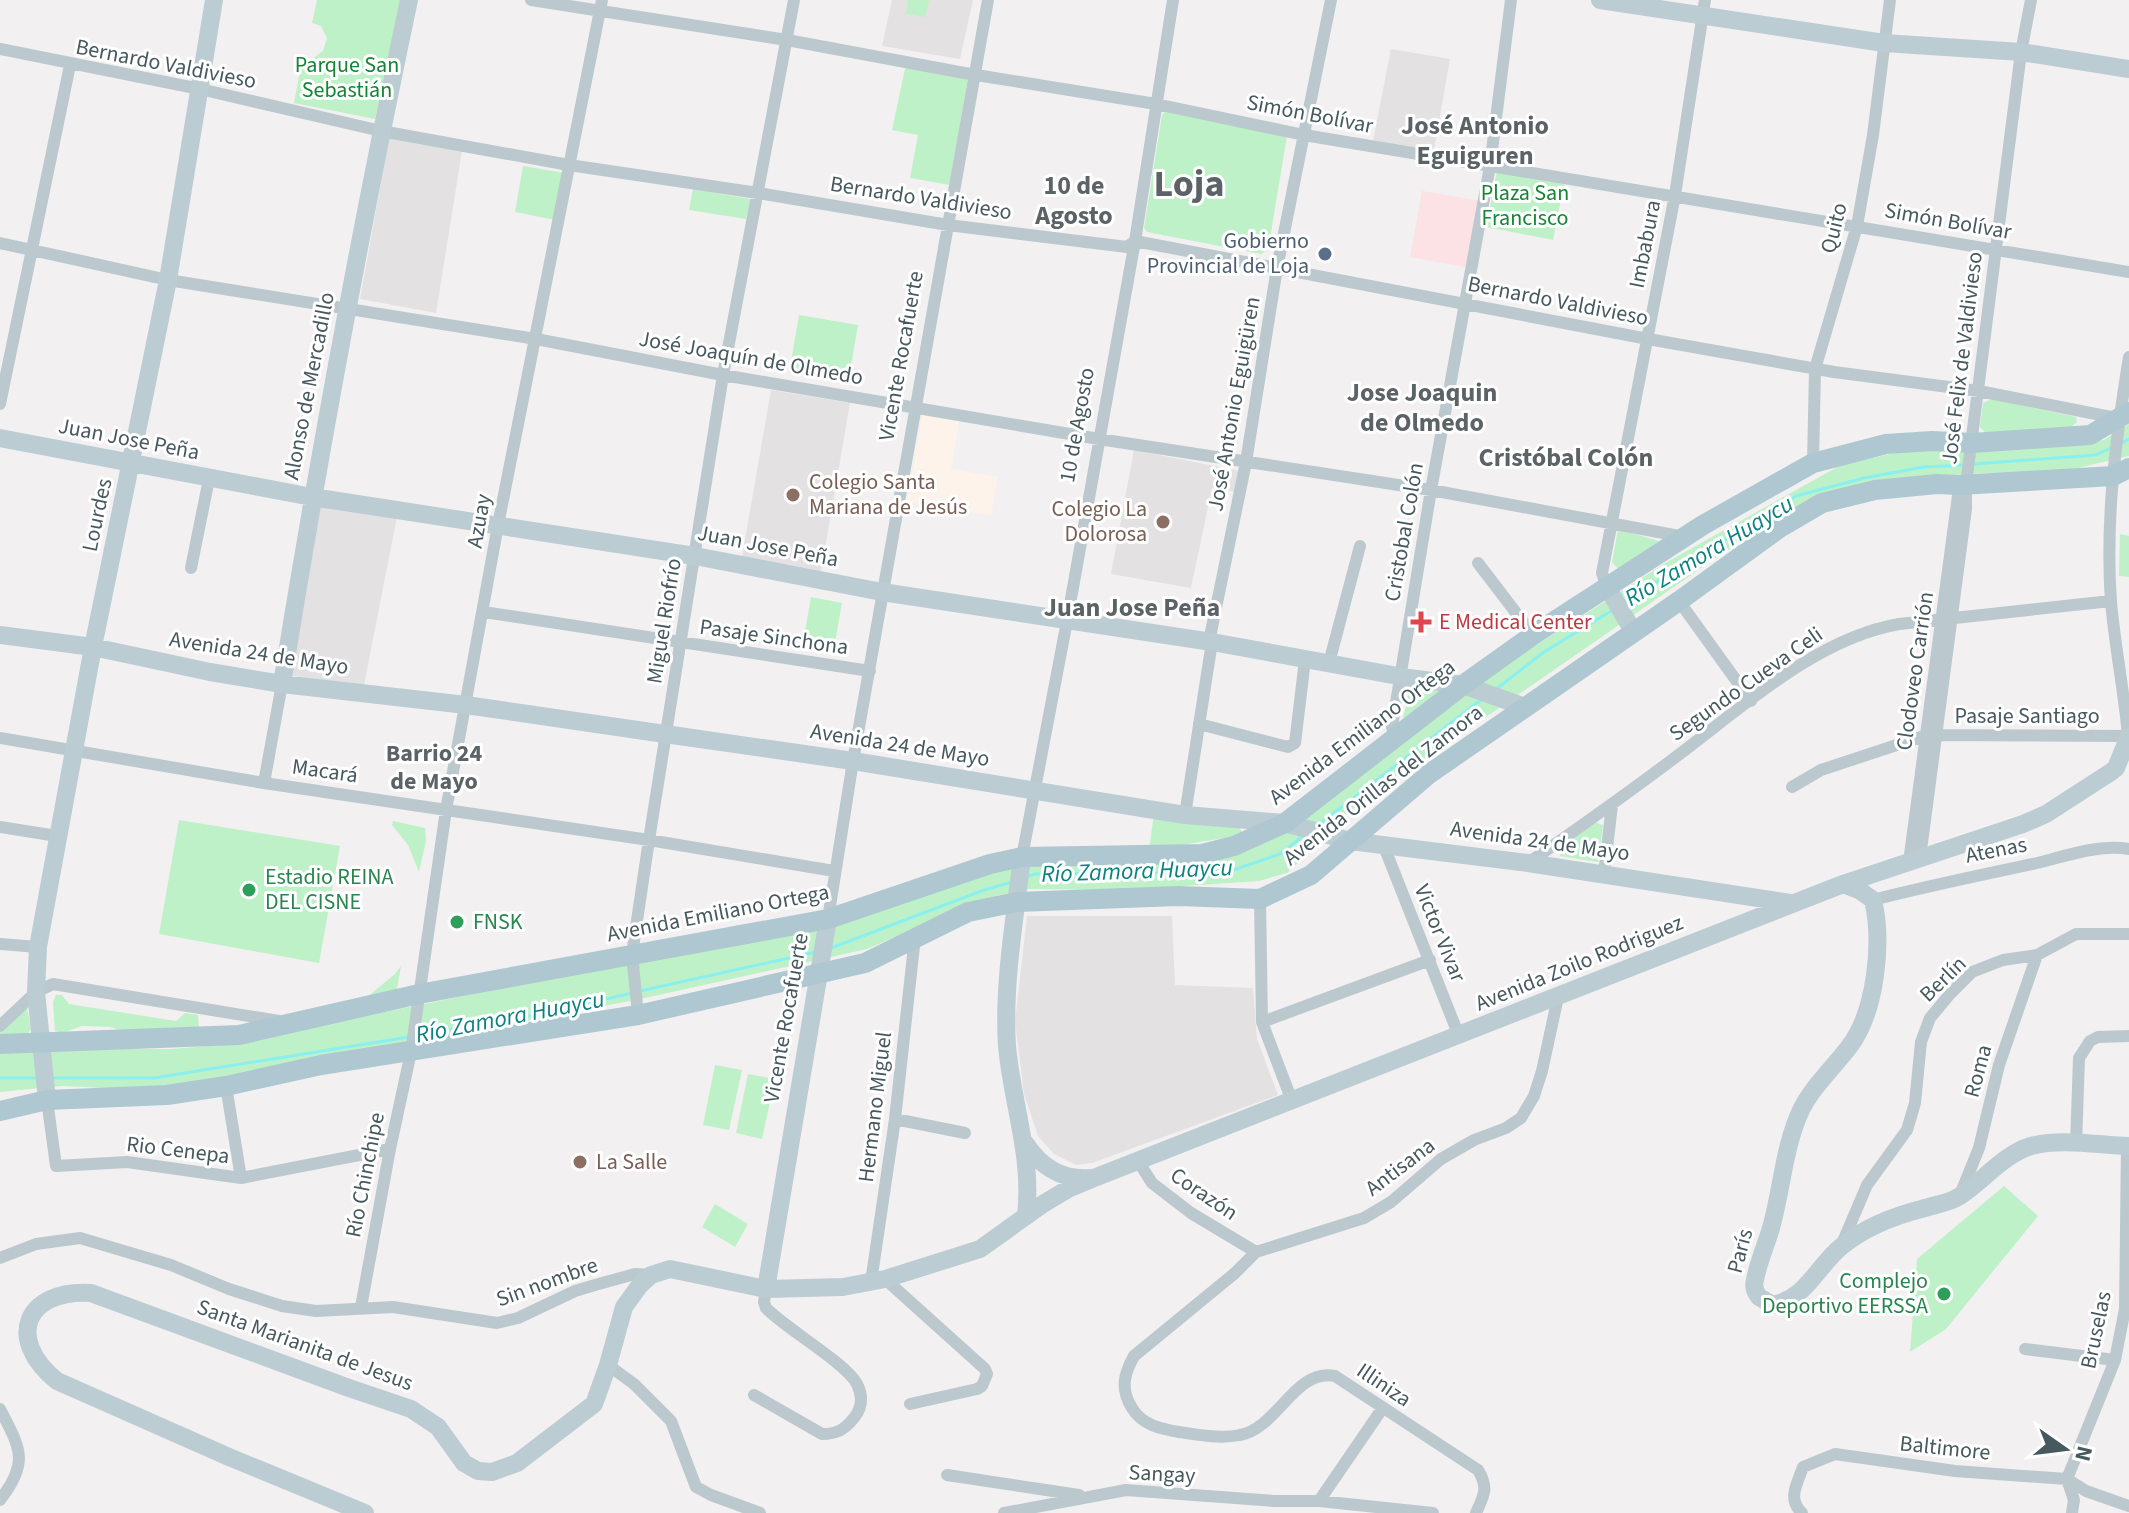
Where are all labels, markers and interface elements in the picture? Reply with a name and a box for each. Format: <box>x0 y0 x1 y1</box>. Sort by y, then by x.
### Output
street label: Bernardo Valdivieso <box>73 31 259 97</box>
park label: Parque San Sebastián <box>295 49 399 106</box>
street label: Simón Bolívar <box>1244 86 1376 142</box>
district label: José Antonio Eguiguren <box>1401 107 1549 174</box>
district label: Loja <box>1154 157 1224 211</box>
district label: 10 de Agosto <box>1034 167 1113 234</box>
street label: Bernardo Valdivieso <box>828 168 1014 228</box>
park label: Plaza San Francisco <box>1481 177 1569 234</box>
street label: Simón Bolívar <box>1882 194 2014 248</box>
street label: Imbabura <box>1621 197 1669 291</box>
street label: Quito <box>1812 199 1856 257</box>
place label: Gobierno Provincial de Loja <box>1147 225 1309 282</box>
marker: Gobierno Provincial de Loja <box>1316 245 1334 263</box>
street label: José Felix de Valdivieso <box>1933 250 1991 466</box>
street label: Bernardo Valdivieso <box>1465 268 1651 334</box>
street label: Vicente Rocafuerte <box>870 269 932 443</box>
street label: Alonso de Mercadillo <box>275 289 343 483</box>
street label: José Antonio Eguigüren <box>1199 294 1269 514</box>
street label: José Joaquín de Olmedo <box>636 323 866 393</box>
street label: 10 de Agosto <box>1051 365 1103 485</box>
district label: Jose Joaquin de Olmedo <box>1347 374 1497 441</box>
street label: Juan Jose Peña <box>56 410 202 468</box>
district label: Cristóbal Colón <box>1479 439 1653 476</box>
street label: Cristobal Colón <box>1376 460 1432 604</box>
place label: Colegio Santa Mariana de Jesús <box>809 466 967 523</box>
street label: Lourdes <box>74 475 120 555</box>
marker: Colegio Santa Mariana de Jesús <box>784 486 802 504</box>
water label: Río Zamora Huaycu <box>1618 487 1800 615</box>
street label: Azuay <box>459 491 500 551</box>
place label: Colegio La Dolorosa <box>1052 493 1147 550</box>
marker: Colegio La Dolorosa <box>1154 513 1172 531</box>
street label: Juan Jose Peña <box>695 517 841 575</box>
street label: Miguel Riofrío <box>638 556 690 686</box>
district label: Juan Jose Peña <box>1044 589 1220 626</box>
street label: Clodoveo Carrión <box>1888 590 1942 752</box>
place label: E Medical Center <box>1439 606 1592 638</box>
street label: Pasaje Sinchona <box>698 611 850 663</box>
marker: E Medical Center <box>1410 611 1432 633</box>
street label: Segundo Cueva Celi <box>1663 619 1829 749</box>
street label: Avenida 24 de Mayo <box>167 623 351 683</box>
street label: Avenida Emiliano Ortega <box>1262 651 1462 813</box>
street label: Avenida Orillas del Zamora <box>1276 697 1490 873</box>
street label: Pasaje Santiago <box>1954 700 2100 732</box>
street label: Avenida 24 de Mayo <box>808 715 992 775</box>
district label: Barrio 24 de Mayo <box>386 736 483 799</box>
street label: Macará <box>290 751 360 791</box>
street label: Avenida 24 de Mayo <box>1448 813 1632 869</box>
street label: Atenas <box>1962 828 2030 872</box>
water label: Río Zamora Huaycu <box>1041 850 1233 892</box>
place label: Estadio REINA DEL CISNE <box>265 861 394 918</box>
street label: Avenida Emiliano Ortega <box>604 876 832 950</box>
street label: Victor Vivar <box>1406 879 1474 987</box>
marker: Estadio REINA DEL CISNE <box>240 881 258 899</box>
place label: FNSK <box>473 906 523 938</box>
street label: Avenida Zoilo Rodriguez <box>1470 907 1688 1019</box>
marker: FNSK <box>448 913 466 931</box>
street label: Vicente Rocafuerte <box>755 931 817 1105</box>
street label: Berlín <box>1912 949 1974 1009</box>
water label: Río Zamora Huaycu <box>413 982 607 1052</box>
street label: Hermano Miguel <box>850 1030 900 1184</box>
street label: Roma <box>1956 1041 2000 1101</box>
street label: Río Chinchipe <box>337 1110 393 1240</box>
street label: Rio Cenepa <box>125 1128 231 1172</box>
street label: Antisana <box>1358 1130 1442 1204</box>
place label: La Salle <box>596 1146 667 1178</box>
marker: La Salle <box>571 1153 589 1171</box>
street label: Corazón <box>1164 1160 1244 1228</box>
street label: París <box>1719 1225 1761 1277</box>
street label: Sin nombre <box>492 1249 602 1315</box>
place label: Complejo Deportivo EERSSA <box>1762 1265 1928 1322</box>
marker: Complejo Deportivo EERSSA <box>1935 1285 1953 1303</box>
street label: Bruselas <box>2072 1288 2120 1372</box>
street label: Santa Marianita de Jesus <box>192 1291 418 1399</box>
street label: Illiniza <box>1350 1355 1418 1415</box>
north arrow <box>2025 1409 2105 1489</box>
street label: Baltimore <box>1898 1427 1992 1469</box>
text: N <box>2066 1443 2101 1465</box>
street label: Sangay <box>1128 1456 1197 1492</box>

